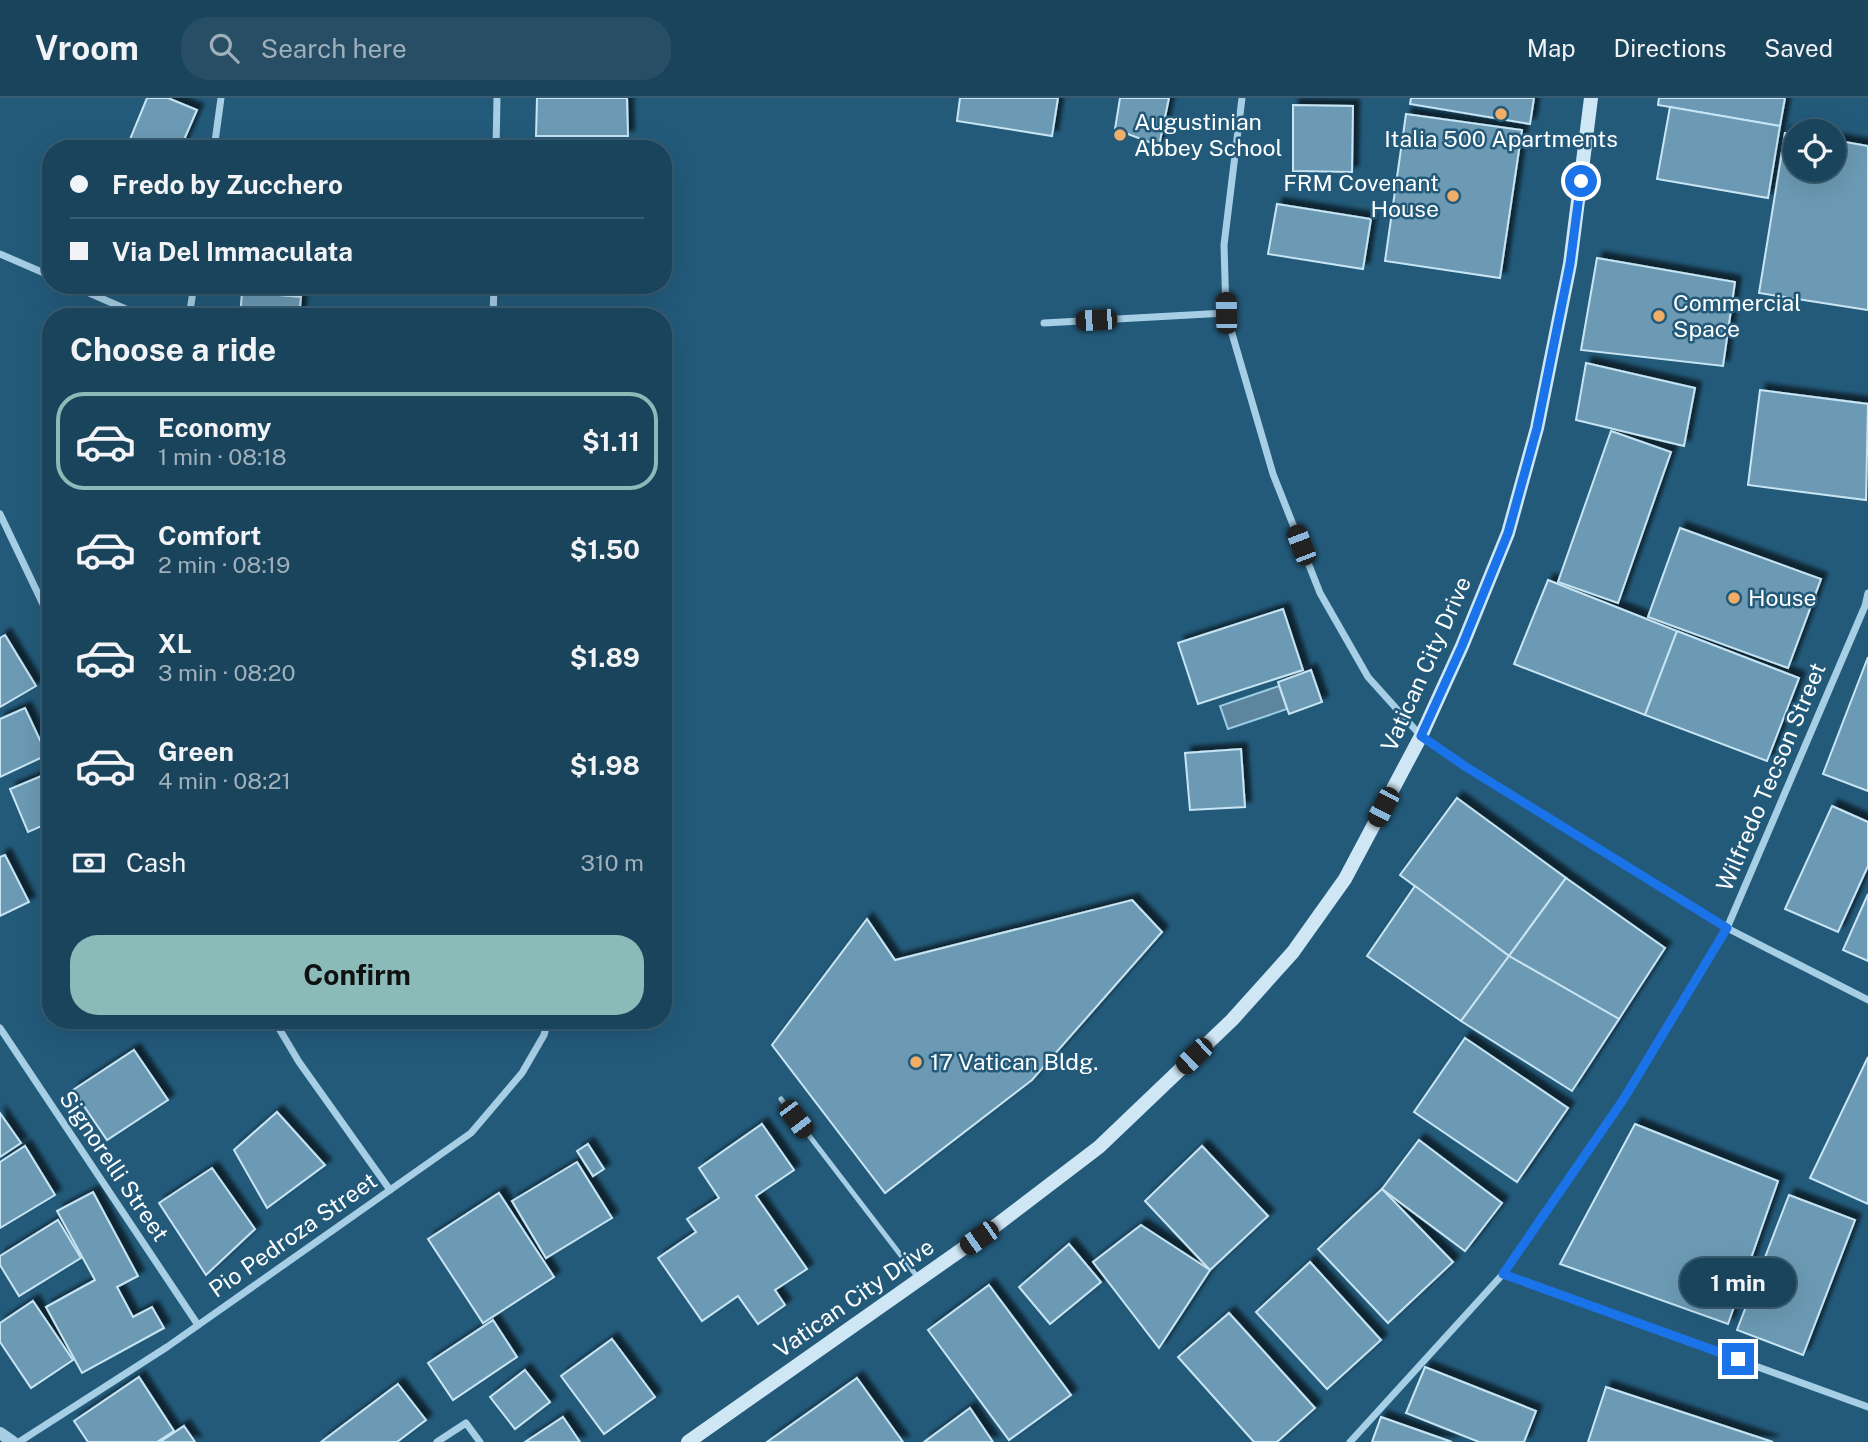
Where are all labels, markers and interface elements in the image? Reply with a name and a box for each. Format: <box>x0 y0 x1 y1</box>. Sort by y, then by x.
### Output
search box <box>181 17 671 80</box>
text: Vroom <box>35 29 139 67</box>
icon: search <box>205 29 243 67</box>
text: Search here <box>261 33 407 64</box>
text: Map <box>1527 34 1576 62</box>
text: Directions <box>1614 34 1726 62</box>
text: Saved <box>1764 34 1833 62</box>
marker: Italia 500 Apartments <box>1493 106 1509 122</box>
place label: Augustinian Abbey School <box>1134 108 1282 161</box>
map controls <box>1783 119 1846 182</box>
button: locate <box>1783 119 1846 182</box>
place label: Italia 500 Apartments <box>1384 125 1618 152</box>
marker: Augustinian Abbey School <box>1112 127 1128 143</box>
route start <box>1565 165 1597 197</box>
text: Fredo by Zucchero <box>112 169 343 200</box>
place label: FRM Covenant House <box>1283 169 1439 222</box>
marker: FRM Covenant House <box>1445 188 1461 204</box>
text: Via Del Immaculata <box>112 236 353 267</box>
place label: Commercial Space <box>1673 289 1801 342</box>
car <box>1216 292 1237 334</box>
car <box>1075 308 1118 332</box>
marker: Commercial Space <box>1651 308 1667 324</box>
text: Choose a ride <box>70 331 276 368</box>
icon: car <box>74 410 137 473</box>
text: Economy <box>158 412 271 443</box>
text: $1.11 <box>582 426 640 457</box>
text: 1 min · 08:18 <box>158 443 287 470</box>
icon: car <box>74 518 137 581</box>
text: Comfort <box>158 520 261 551</box>
car <box>1284 522 1319 568</box>
text: $1.50 <box>570 534 640 565</box>
text: 2 min · 08:19 <box>158 551 290 578</box>
street label: Vatican City Drive <box>1375 572 1476 755</box>
place label: House <box>1748 584 1816 611</box>
marker: House <box>1726 590 1742 606</box>
icon: car <box>74 626 137 689</box>
text: XL <box>158 628 192 659</box>
text: $1.89 <box>570 642 640 673</box>
text: 3 min · 08:20 <box>158 659 296 686</box>
street label: Wilfredo Tecson Street <box>1710 659 1831 895</box>
icon: car <box>74 734 137 797</box>
text: Green <box>158 736 234 767</box>
text: $1.98 <box>570 750 640 781</box>
text: 4 min · 08:21 <box>158 767 291 794</box>
car <box>1364 784 1403 830</box>
icon: cash <box>70 844 108 882</box>
text: Cash <box>126 847 186 878</box>
text: 310 m <box>581 849 644 876</box>
button: Confirm <box>70 935 644 1015</box>
car <box>1172 1034 1217 1078</box>
place label: 17 Vatican Bldg. <box>930 1048 1098 1075</box>
marker: 17 Vatican Bldg. <box>908 1054 924 1070</box>
street label: Signorelli Street <box>54 1085 175 1246</box>
car <box>775 1096 818 1142</box>
street label: Pio Pedroza Street <box>204 1167 382 1303</box>
car <box>956 1217 1003 1259</box>
street label: Vatican City Drive <box>769 1232 939 1363</box>
callout: 1 min <box>1680 1258 1796 1306</box>
text: 1 min <box>1710 1269 1766 1296</box>
route end <box>1722 1343 1754 1375</box>

